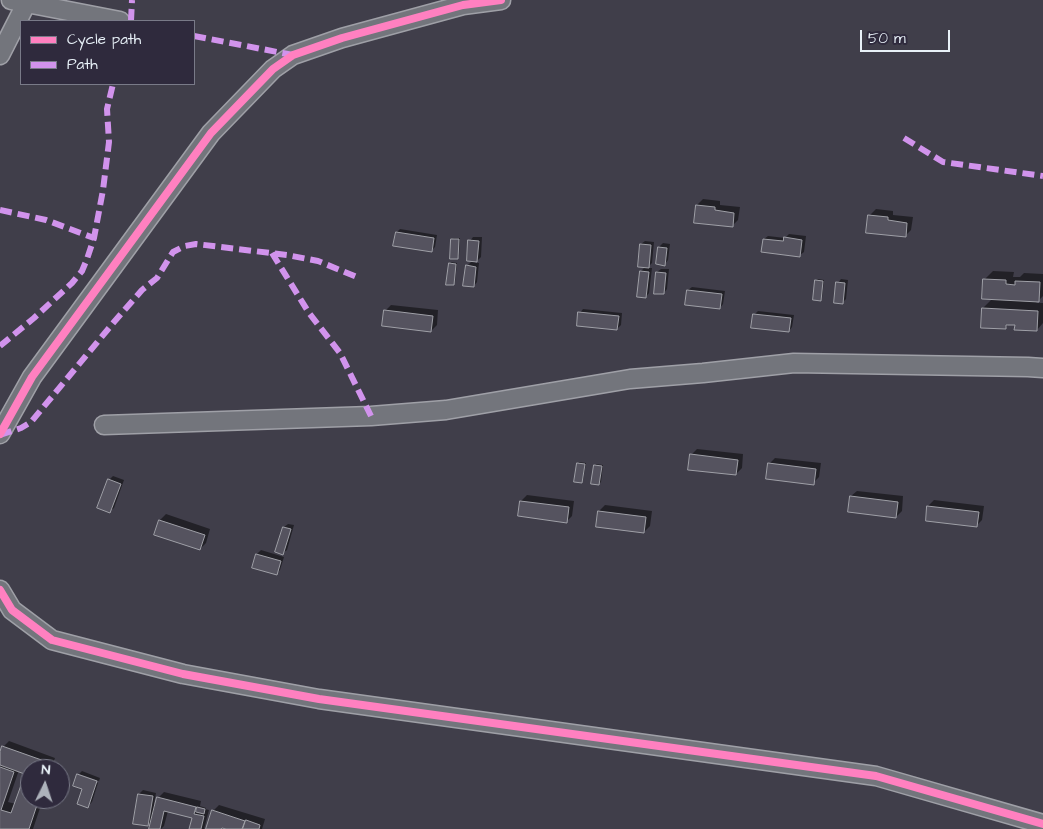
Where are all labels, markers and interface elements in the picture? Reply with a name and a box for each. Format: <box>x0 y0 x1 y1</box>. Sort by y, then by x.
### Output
legend <box>20 20 195 85</box>
scale bar <box>863 20 953 52</box>
text: 50 m <box>868 28 906 49</box>
text: Cycle path <box>67 29 141 50</box>
text: Path <box>67 54 98 75</box>
north arrow <box>20 759 70 809</box>
text: N <box>41 760 51 780</box>

